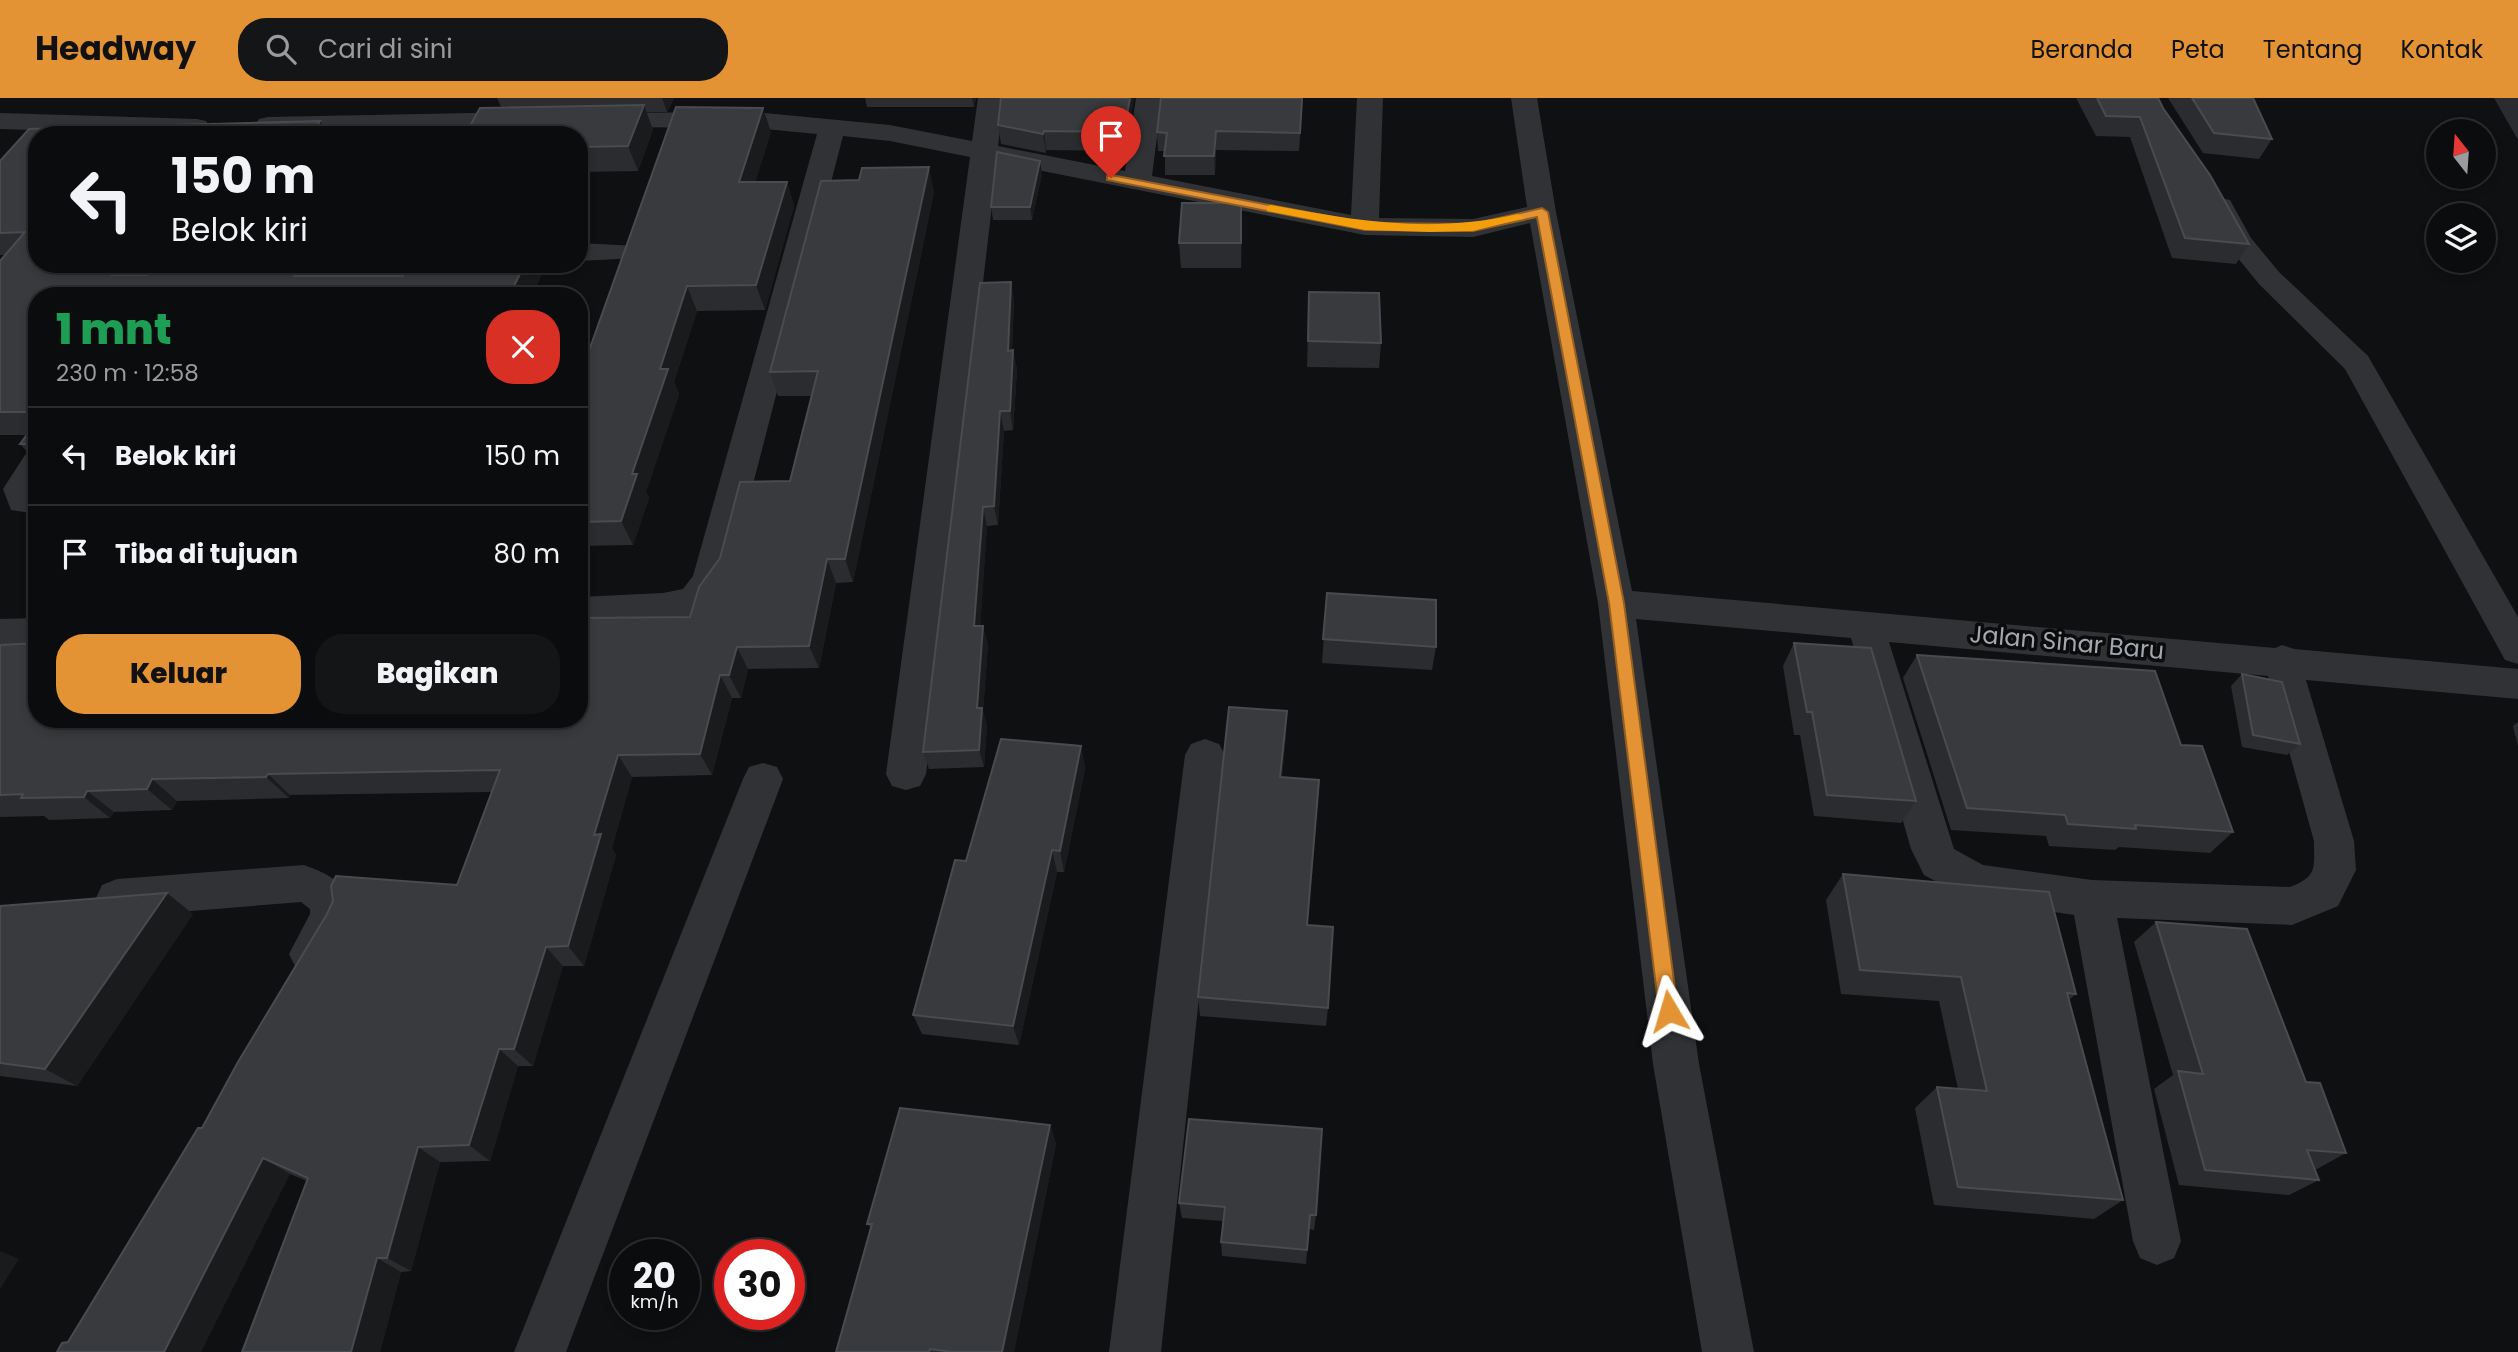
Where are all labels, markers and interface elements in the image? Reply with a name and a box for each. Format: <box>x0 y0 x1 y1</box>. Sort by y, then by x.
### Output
search box <box>238 18 728 81</box>
text: Headway <box>35 25 196 72</box>
icon: search <box>262 30 300 68</box>
text: Cari di sini <box>318 31 453 67</box>
text: Beranda <box>2030 33 2133 66</box>
text: Peta <box>2171 33 2225 66</box>
text: Tentang <box>2263 33 2363 66</box>
text: Kontak <box>2401 33 2483 66</box>
pin <box>1081 106 1141 178</box>
icon: arrive <box>1092 117 1130 155</box>
north arrow <box>2426 119 2496 189</box>
map controls <box>2426 119 2496 273</box>
text: 150 m <box>171 142 316 210</box>
icon: left <box>56 154 147 245</box>
button: layers <box>2426 203 2496 273</box>
text: Belok kiri <box>171 207 308 252</box>
text: 1 mnt <box>56 300 172 359</box>
button: close <box>486 310 560 384</box>
text: 230 m · 12:58 <box>56 357 199 389</box>
icon: left <box>56 437 94 475</box>
text: Belok kiri <box>115 438 237 474</box>
text: 150 m <box>485 438 560 474</box>
icon: arrive <box>56 535 94 573</box>
text: Tiba di tujuan <box>115 536 298 572</box>
text: 80 m <box>494 536 560 572</box>
street label: Jalan Sinar Baru <box>1968 617 2166 667</box>
button: Keluar <box>56 634 301 714</box>
button: Bagikan <box>315 634 560 714</box>
position arrow <box>1632 974 1706 1048</box>
speed limit sign: 30 <box>714 1239 805 1330</box>
text: 20 <box>633 1251 676 1300</box>
text: km/h <box>631 1289 678 1314</box>

